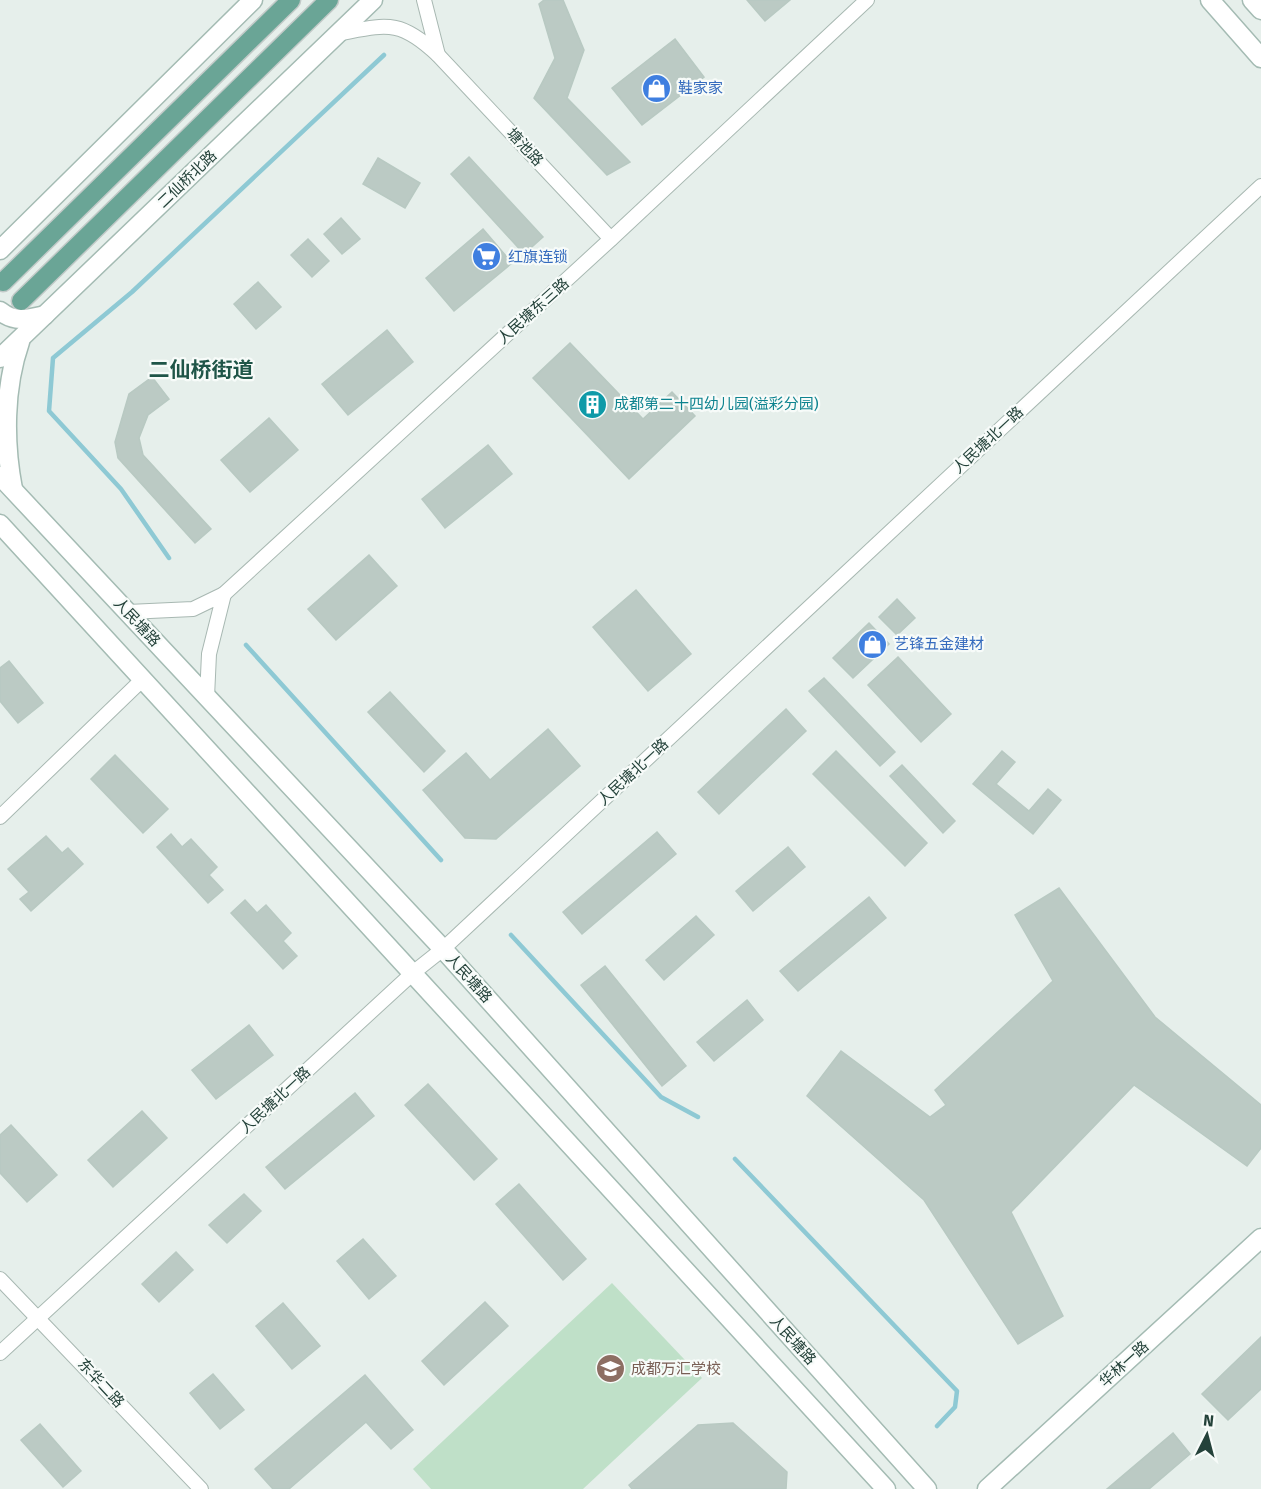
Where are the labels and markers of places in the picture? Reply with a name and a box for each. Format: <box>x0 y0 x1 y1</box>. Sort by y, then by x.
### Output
shop icon: 鞋家家 <box>641 72 673 104</box>
place label: 鞋家家 <box>678 79 723 97</box>
supermarket icon: 红旗连锁 <box>471 241 503 273</box>
place label: 红旗连锁 <box>508 248 568 266</box>
building icon: 成都第二十四幼儿园(溢彩分园) <box>577 388 609 420</box>
place label: 成都第二十四幼儿园(溢彩分园) <box>614 395 819 413</box>
shop icon: 艺锋五金建材 <box>857 628 889 660</box>
place label: 艺锋五金建材 <box>894 635 984 653</box>
school or university icon: 成都万汇学校 <box>594 1353 626 1385</box>
place label: 成都万汇学校 <box>631 1360 721 1378</box>

